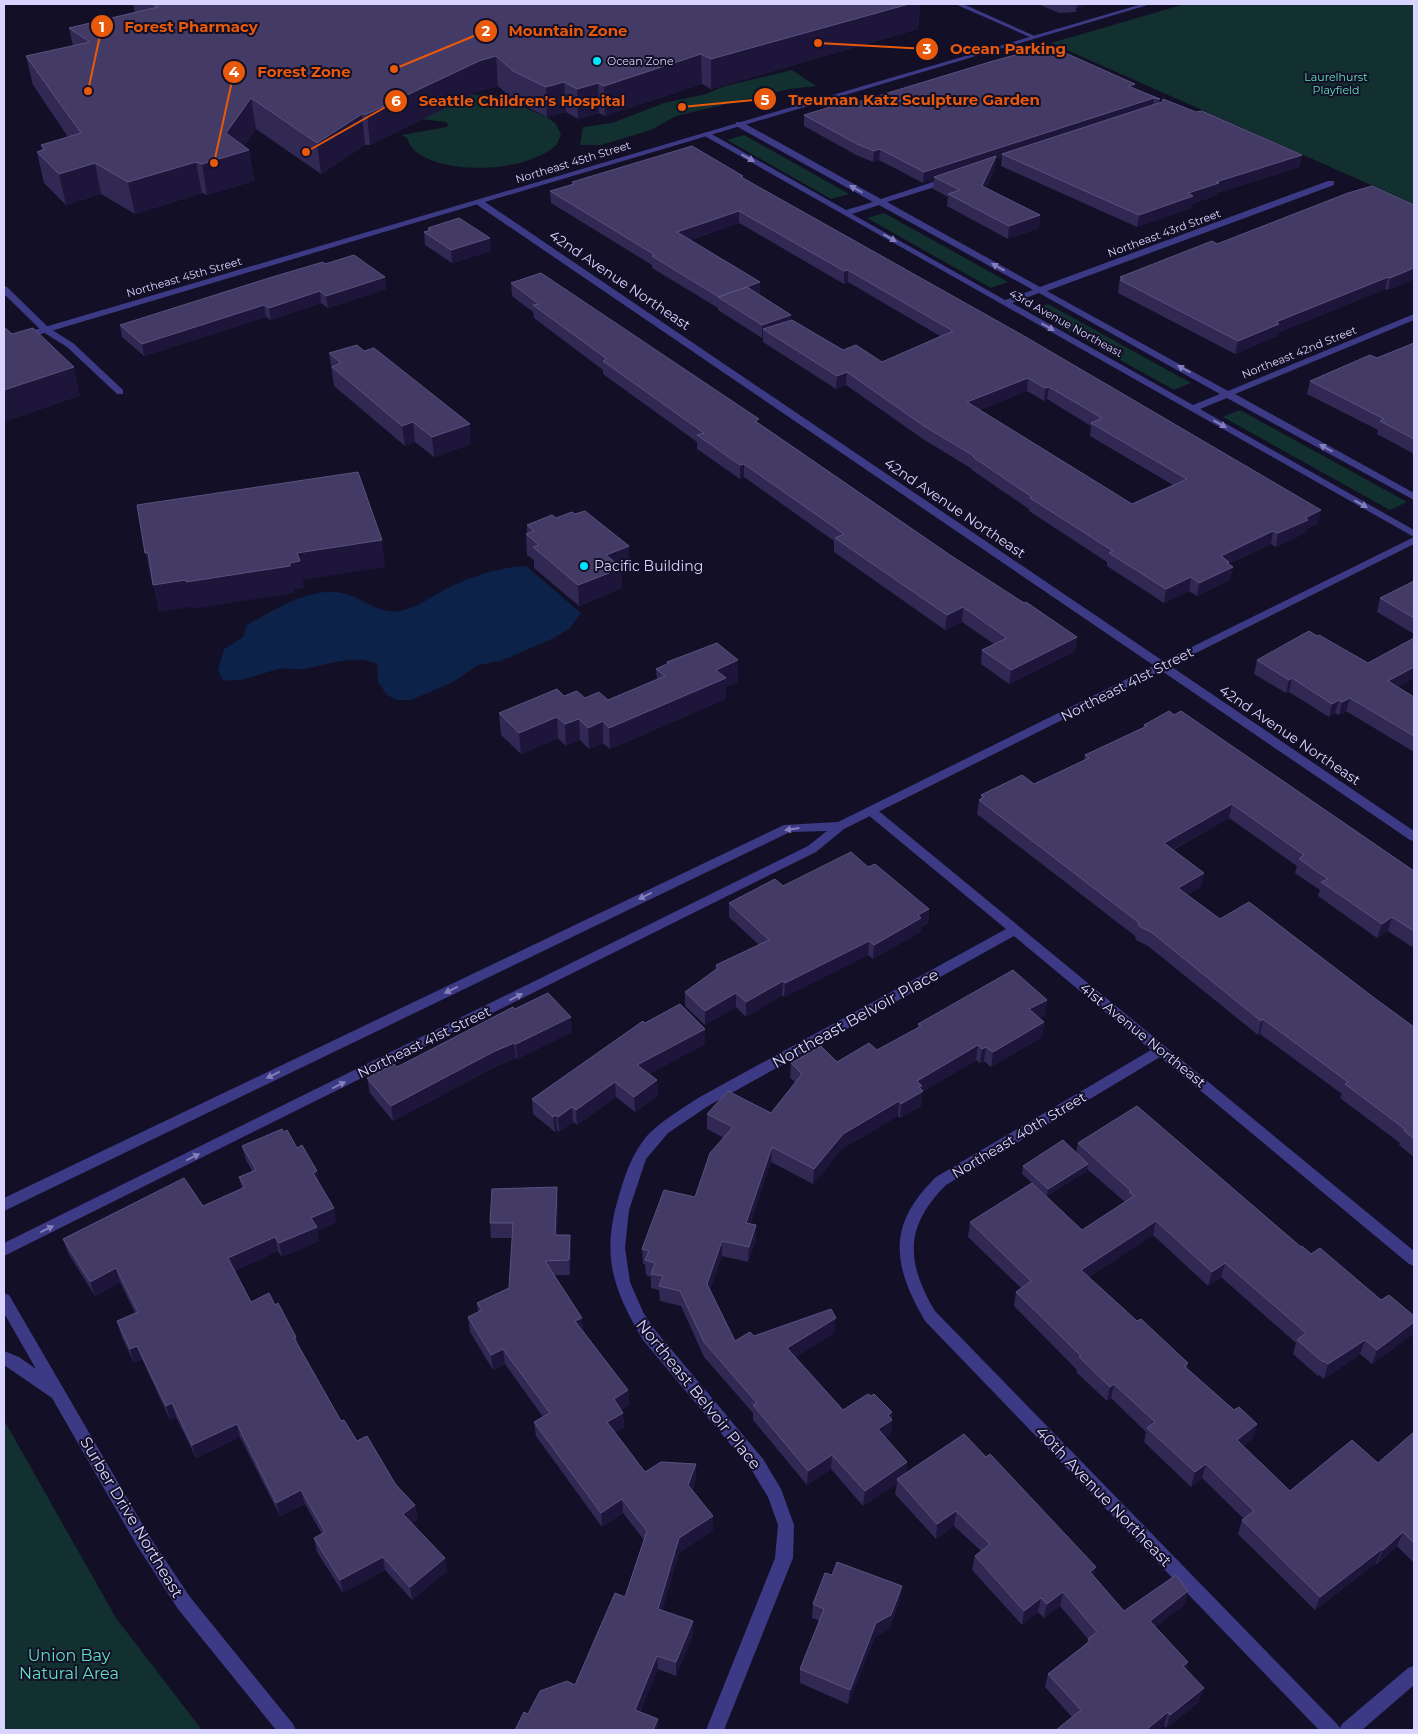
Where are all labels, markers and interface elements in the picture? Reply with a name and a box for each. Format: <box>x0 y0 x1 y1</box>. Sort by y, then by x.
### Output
callout: Forest Pharmacy <box>90 11 268 41</box>
callout: Mountain Zone <box>474 16 638 46</box>
text: 1 <box>99 17 105 36</box>
text: Forest Pharmacy <box>124 17 259 36</box>
text: 2 <box>482 21 491 40</box>
text: Mountain Zone <box>508 21 628 40</box>
callout: Ocean Parking <box>915 34 1076 64</box>
text: 3 <box>922 39 932 58</box>
text: Ocean Parking <box>950 39 1066 58</box>
place label: Ocean Zone <box>607 54 674 68</box>
marker: Ocean Zone <box>591 55 603 67</box>
callout: Forest Zone <box>222 57 360 87</box>
text: 4 <box>229 62 240 81</box>
text: Forest Zone <box>257 62 351 81</box>
park label: Laurelhurst Playfield <box>1304 70 1368 97</box>
callout: Treuman Katz Sculpture Garden <box>753 84 1049 114</box>
callout: Seattle Children's Hospital <box>384 86 635 116</box>
text: 5 <box>761 90 770 109</box>
text: Treuman Katz Sculpture Garden <box>788 90 1040 109</box>
text: 6 <box>391 91 401 110</box>
text: Seattle Children's Hospital <box>419 91 625 110</box>
street label: Northeast 45th Street <box>514 138 633 186</box>
one-way arrow <box>741 154 755 162</box>
one-way arrow <box>849 184 862 193</box>
street label: Northeast 43rd Street <box>1106 206 1223 260</box>
street label: 42nd Avenue Northeast <box>546 226 694 334</box>
one-way arrow <box>882 234 897 242</box>
street label: Northeast 45th Street <box>125 254 244 300</box>
one-way arrow <box>991 263 1005 271</box>
street label: 43rd Avenue Northeast <box>1007 286 1126 360</box>
street label: Northeast 42nd Street <box>1240 322 1359 381</box>
one-way arrow <box>1040 323 1055 331</box>
one-way arrow <box>1176 365 1191 373</box>
one-way arrow <box>1212 420 1227 428</box>
one-way arrow <box>1318 444 1333 452</box>
street label: 42nd Avenue Northeast <box>881 454 1029 562</box>
one-way arrow <box>1355 499 1368 508</box>
place label: Pacific Building <box>594 557 703 575</box>
marker: Pacific Building <box>578 560 590 572</box>
street label: Northeast 41st Street <box>1058 643 1197 725</box>
street label: 42nd Avenue Northeast <box>1216 681 1364 789</box>
one-way arrow <box>783 825 799 833</box>
one-way arrow <box>637 892 652 901</box>
street label: Northeast Belvoir Place <box>769 965 942 1072</box>
street label: 41st Avenue Northeast <box>1076 979 1210 1092</box>
one-way arrow <box>444 986 458 994</box>
one-way arrow <box>509 993 523 1001</box>
street label: Northeast 41st Street <box>354 1002 494 1082</box>
one-way arrow <box>266 1071 280 1079</box>
one-way arrow <box>332 1081 346 1089</box>
street label: Northeast 40th Street <box>949 1088 1090 1182</box>
one-way arrow <box>186 1153 200 1161</box>
one-way arrow <box>40 1225 55 1233</box>
street label: Northeast Belvoir Place <box>632 1315 765 1473</box>
street label: 40th Avenue Northeast <box>1032 1422 1176 1571</box>
street label: Surber Drive Northeast <box>76 1433 187 1602</box>
park label: Union Bay Natural Area <box>19 1646 119 1683</box>

